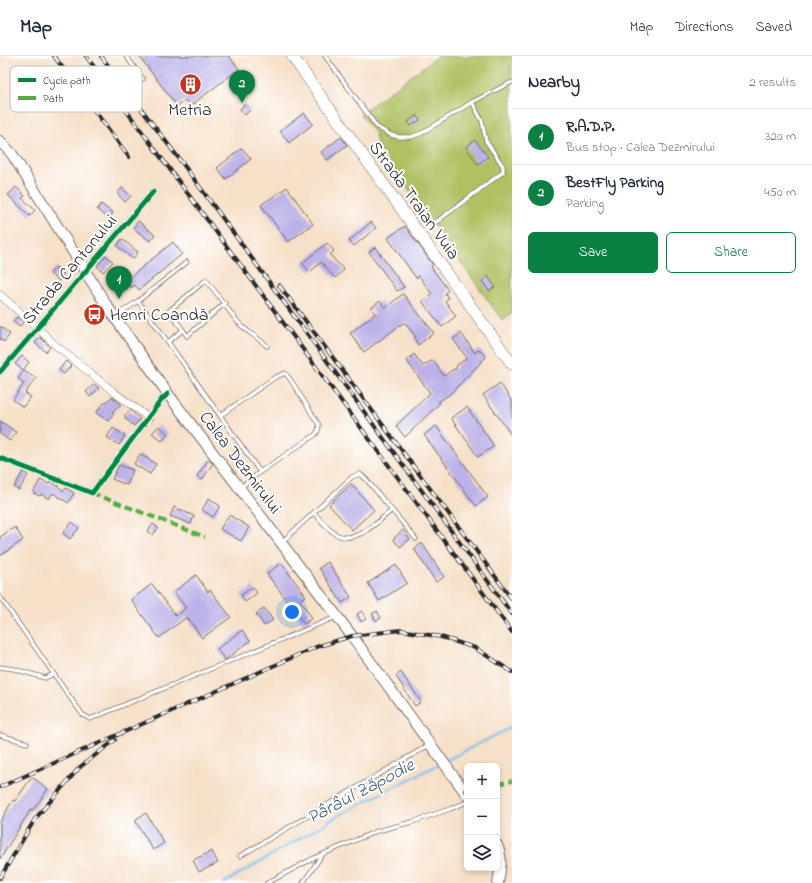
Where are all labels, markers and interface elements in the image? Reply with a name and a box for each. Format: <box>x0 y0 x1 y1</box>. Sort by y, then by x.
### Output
text: Map <box>20 14 52 41</box>
text: Map <box>630 17 653 38</box>
text: Directions <box>675 17 733 38</box>
text: Saved <box>755 17 792 38</box>
legend <box>10 66 142 112</box>
pin: 2 <box>229 70 255 103</box>
text: Nearby <box>528 70 580 95</box>
building icon: Metria <box>177 71 203 97</box>
text: Cycle path <box>43 73 91 90</box>
text: 2 results <box>749 73 796 92</box>
text: Path <box>43 91 64 107</box>
place label: Metria <box>168 98 212 124</box>
text: R.A.D.P. <box>566 116 615 138</box>
text: 1 <box>539 127 543 146</box>
text: 320 m <box>765 127 796 146</box>
street label: Strada Traian Vuia <box>361 137 465 266</box>
text: Bus stop · Calea Dezmirului <box>566 138 715 157</box>
text: BestFly Parking <box>566 172 664 194</box>
text: 2 <box>538 183 544 202</box>
text: 450 m <box>764 183 796 202</box>
text: Parking <box>566 194 604 213</box>
street label: Strada Cantonului <box>17 210 124 331</box>
button: Save <box>528 232 658 273</box>
button: Share <box>666 232 796 273</box>
pin: 1 <box>106 266 132 299</box>
bus stop icon: Henri Coandă <box>82 301 108 327</box>
place label: Henri Coandă <box>110 303 208 329</box>
street label: Calea Dezmirului <box>192 406 287 520</box>
your location <box>282 602 302 622</box>
water label: Pârâul Zăpodie <box>303 752 421 832</box>
map controls <box>464 763 500 871</box>
button: + <box>464 763 500 799</box>
button: − <box>464 799 500 835</box>
button: layers <box>464 835 500 871</box>

